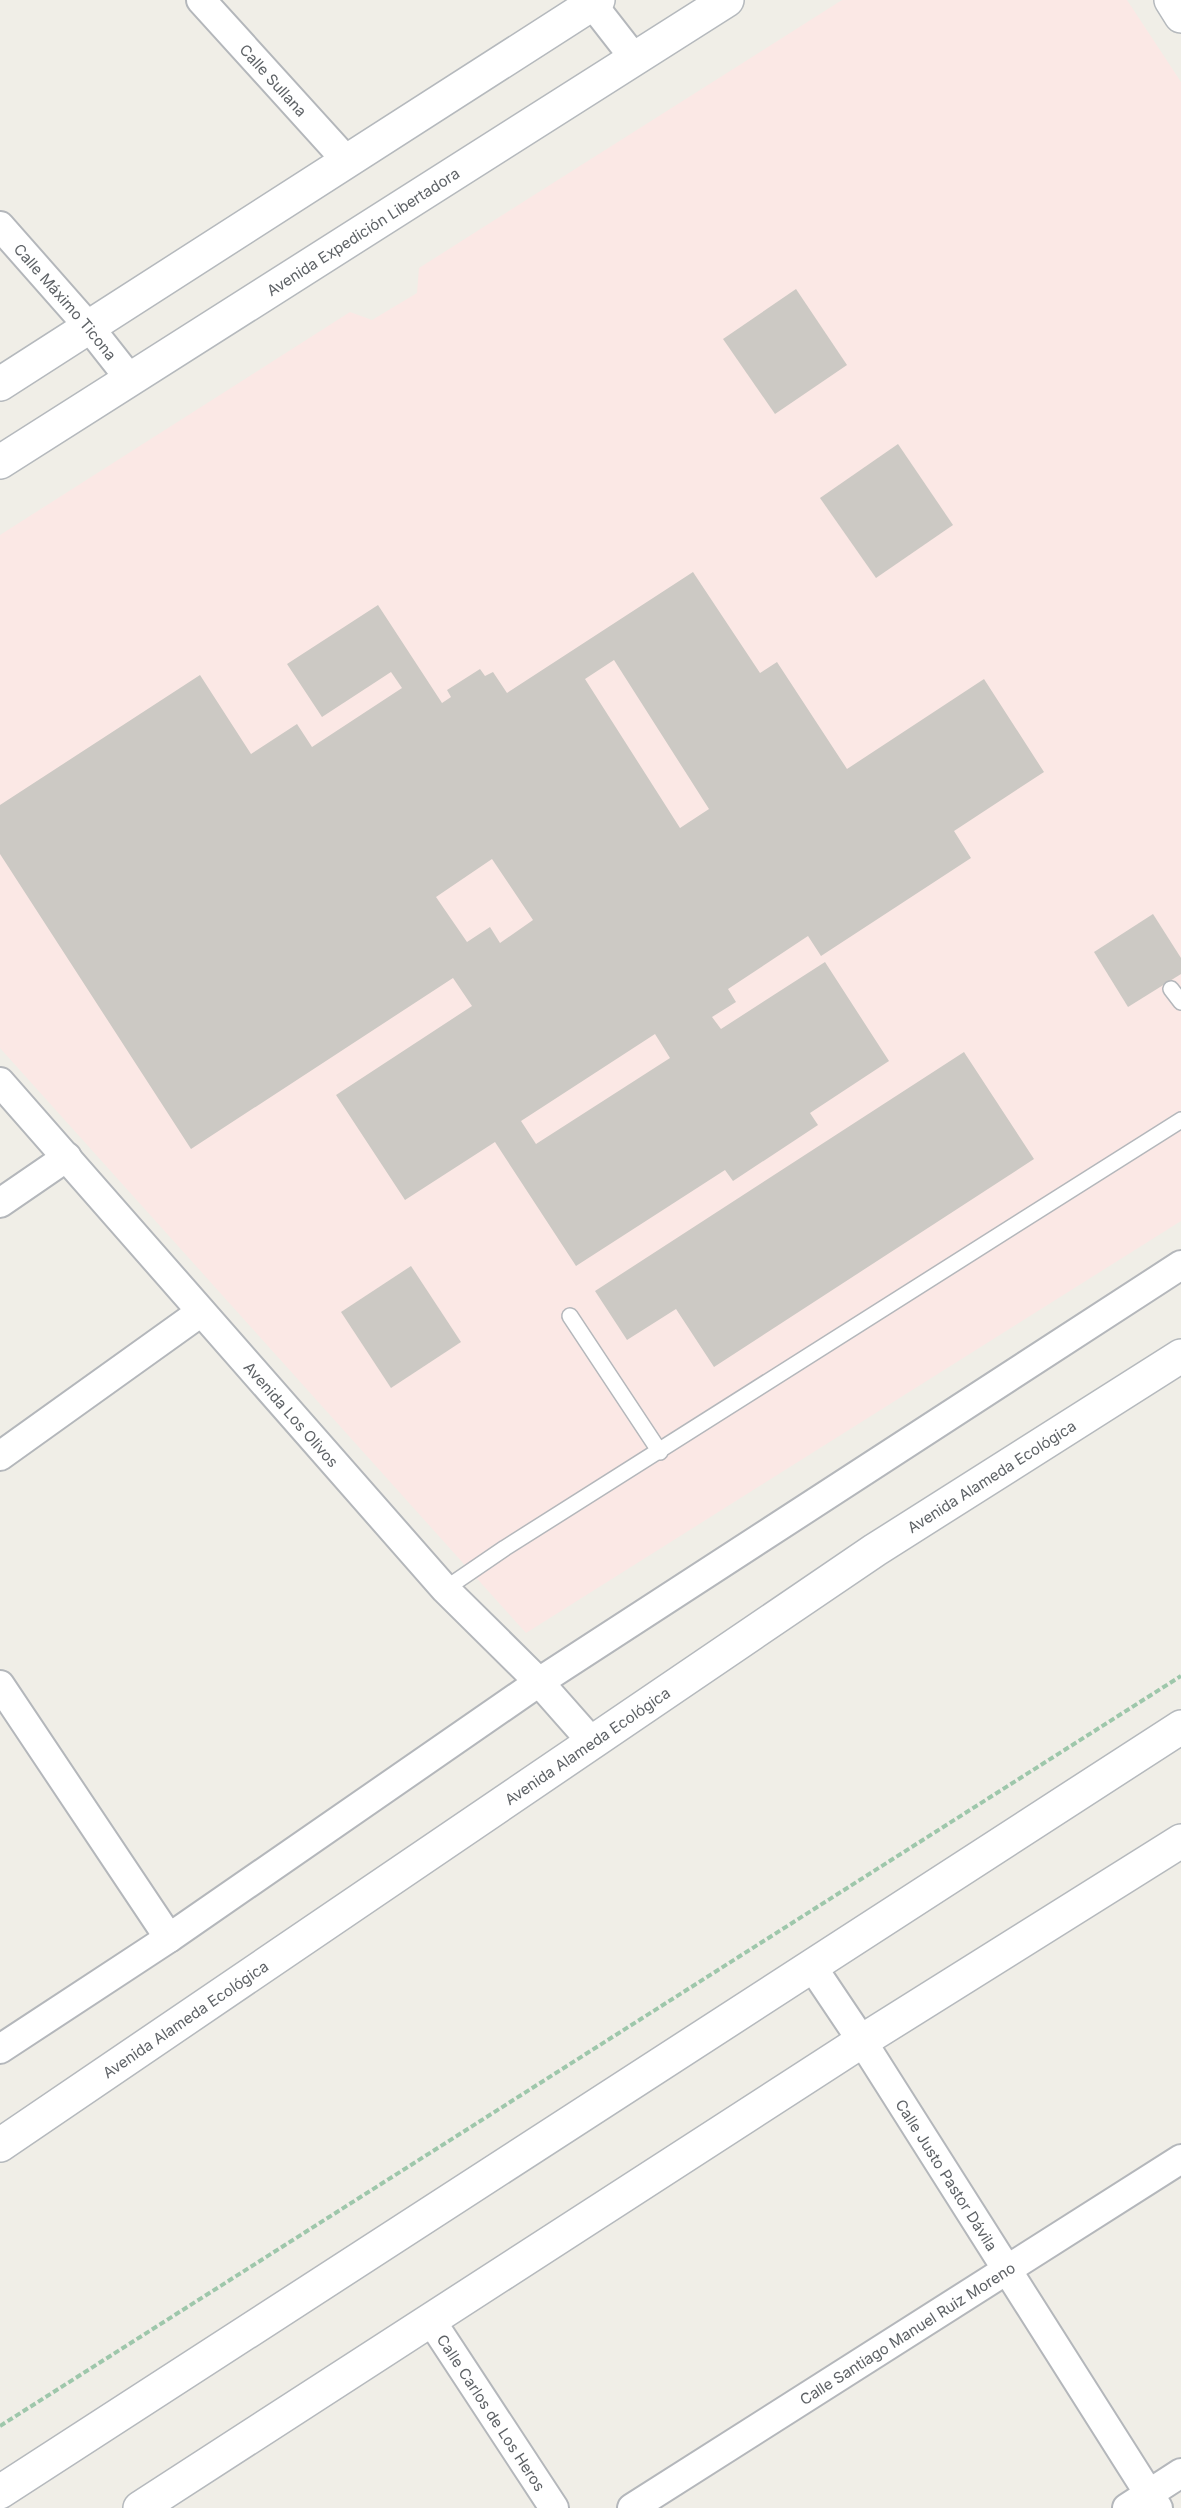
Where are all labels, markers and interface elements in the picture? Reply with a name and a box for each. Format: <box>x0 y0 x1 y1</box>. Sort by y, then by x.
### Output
street label: Calle Sullana <box>236 40 311 120</box>
street label: Avenida Expedición Libertadora <box>263 163 463 300</box>
street label: Calle Máximo Ticona <box>10 239 121 364</box>
street label: Avenida Los Olivos <box>240 1358 343 1471</box>
street label: Avenida Alameda Ecológica <box>904 1416 1079 1537</box>
street label: Avenida Alameda Ecológica <box>501 1683 674 1809</box>
street label: Avenida Alameda Ecológica <box>99 1956 272 2082</box>
street label: Calle Justo Pastor Dávila <box>892 2096 1002 2254</box>
street label: Calle Santiago Manuel Ruiz Moreno <box>796 2258 1018 2409</box>
street label: Calle Carlos de Los Heros <box>433 2331 550 2495</box>

